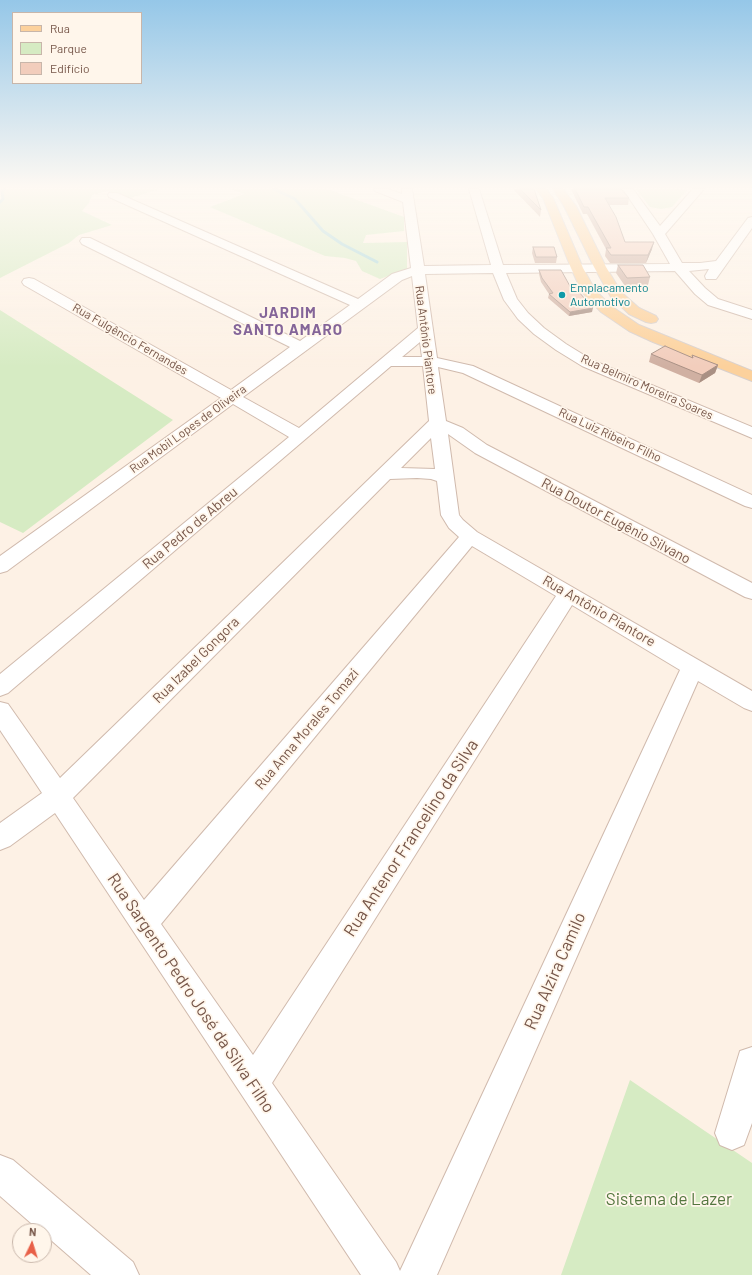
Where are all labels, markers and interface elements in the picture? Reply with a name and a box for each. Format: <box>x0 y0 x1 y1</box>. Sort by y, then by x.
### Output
legend <box>12 12 142 84</box>
text: Rua <box>50 21 70 35</box>
text: Parque <box>50 41 87 55</box>
text: Edifício <box>50 61 90 75</box>
place label: Emplacamento Automotivo <box>570 281 649 309</box>
street label: Rua Antônio Piantore <box>412 285 440 395</box>
marker: Emplacamento Automotivo <box>557 290 567 300</box>
street label: Rua Fulgêncio Fernandes <box>70 300 190 378</box>
district label: JARDIM SANTO AMARO <box>233 304 343 339</box>
street label: Rua Belmiro Moreira Soares <box>579 351 715 423</box>
street label: Rua Mobil Lopes de Oliveira <box>127 382 249 476</box>
street label: Rua Luiz Ribeiro Filho <box>556 405 664 465</box>
street label: Rua Doutor Eugênio Silvano <box>539 475 693 567</box>
street label: Rua Pedro de Abreu <box>139 483 241 573</box>
street label: Rua Antônio Piantore <box>540 572 658 650</box>
street label: Rua Izabel Gongora <box>149 613 243 707</box>
street label: Rua Anna Morales Tomazi <box>251 665 363 793</box>
street label: Rua Antenor Francelino da Silva <box>339 735 483 941</box>
street label: Rua Sargento Pedro José da Silva Filho <box>103 869 279 1117</box>
street label: Rua Alzira Camilo <box>520 909 590 1033</box>
park label: Sistema de Lazer <box>606 1189 732 1209</box>
north arrow <box>12 1223 52 1263</box>
text: N <box>29 1225 37 1238</box>

